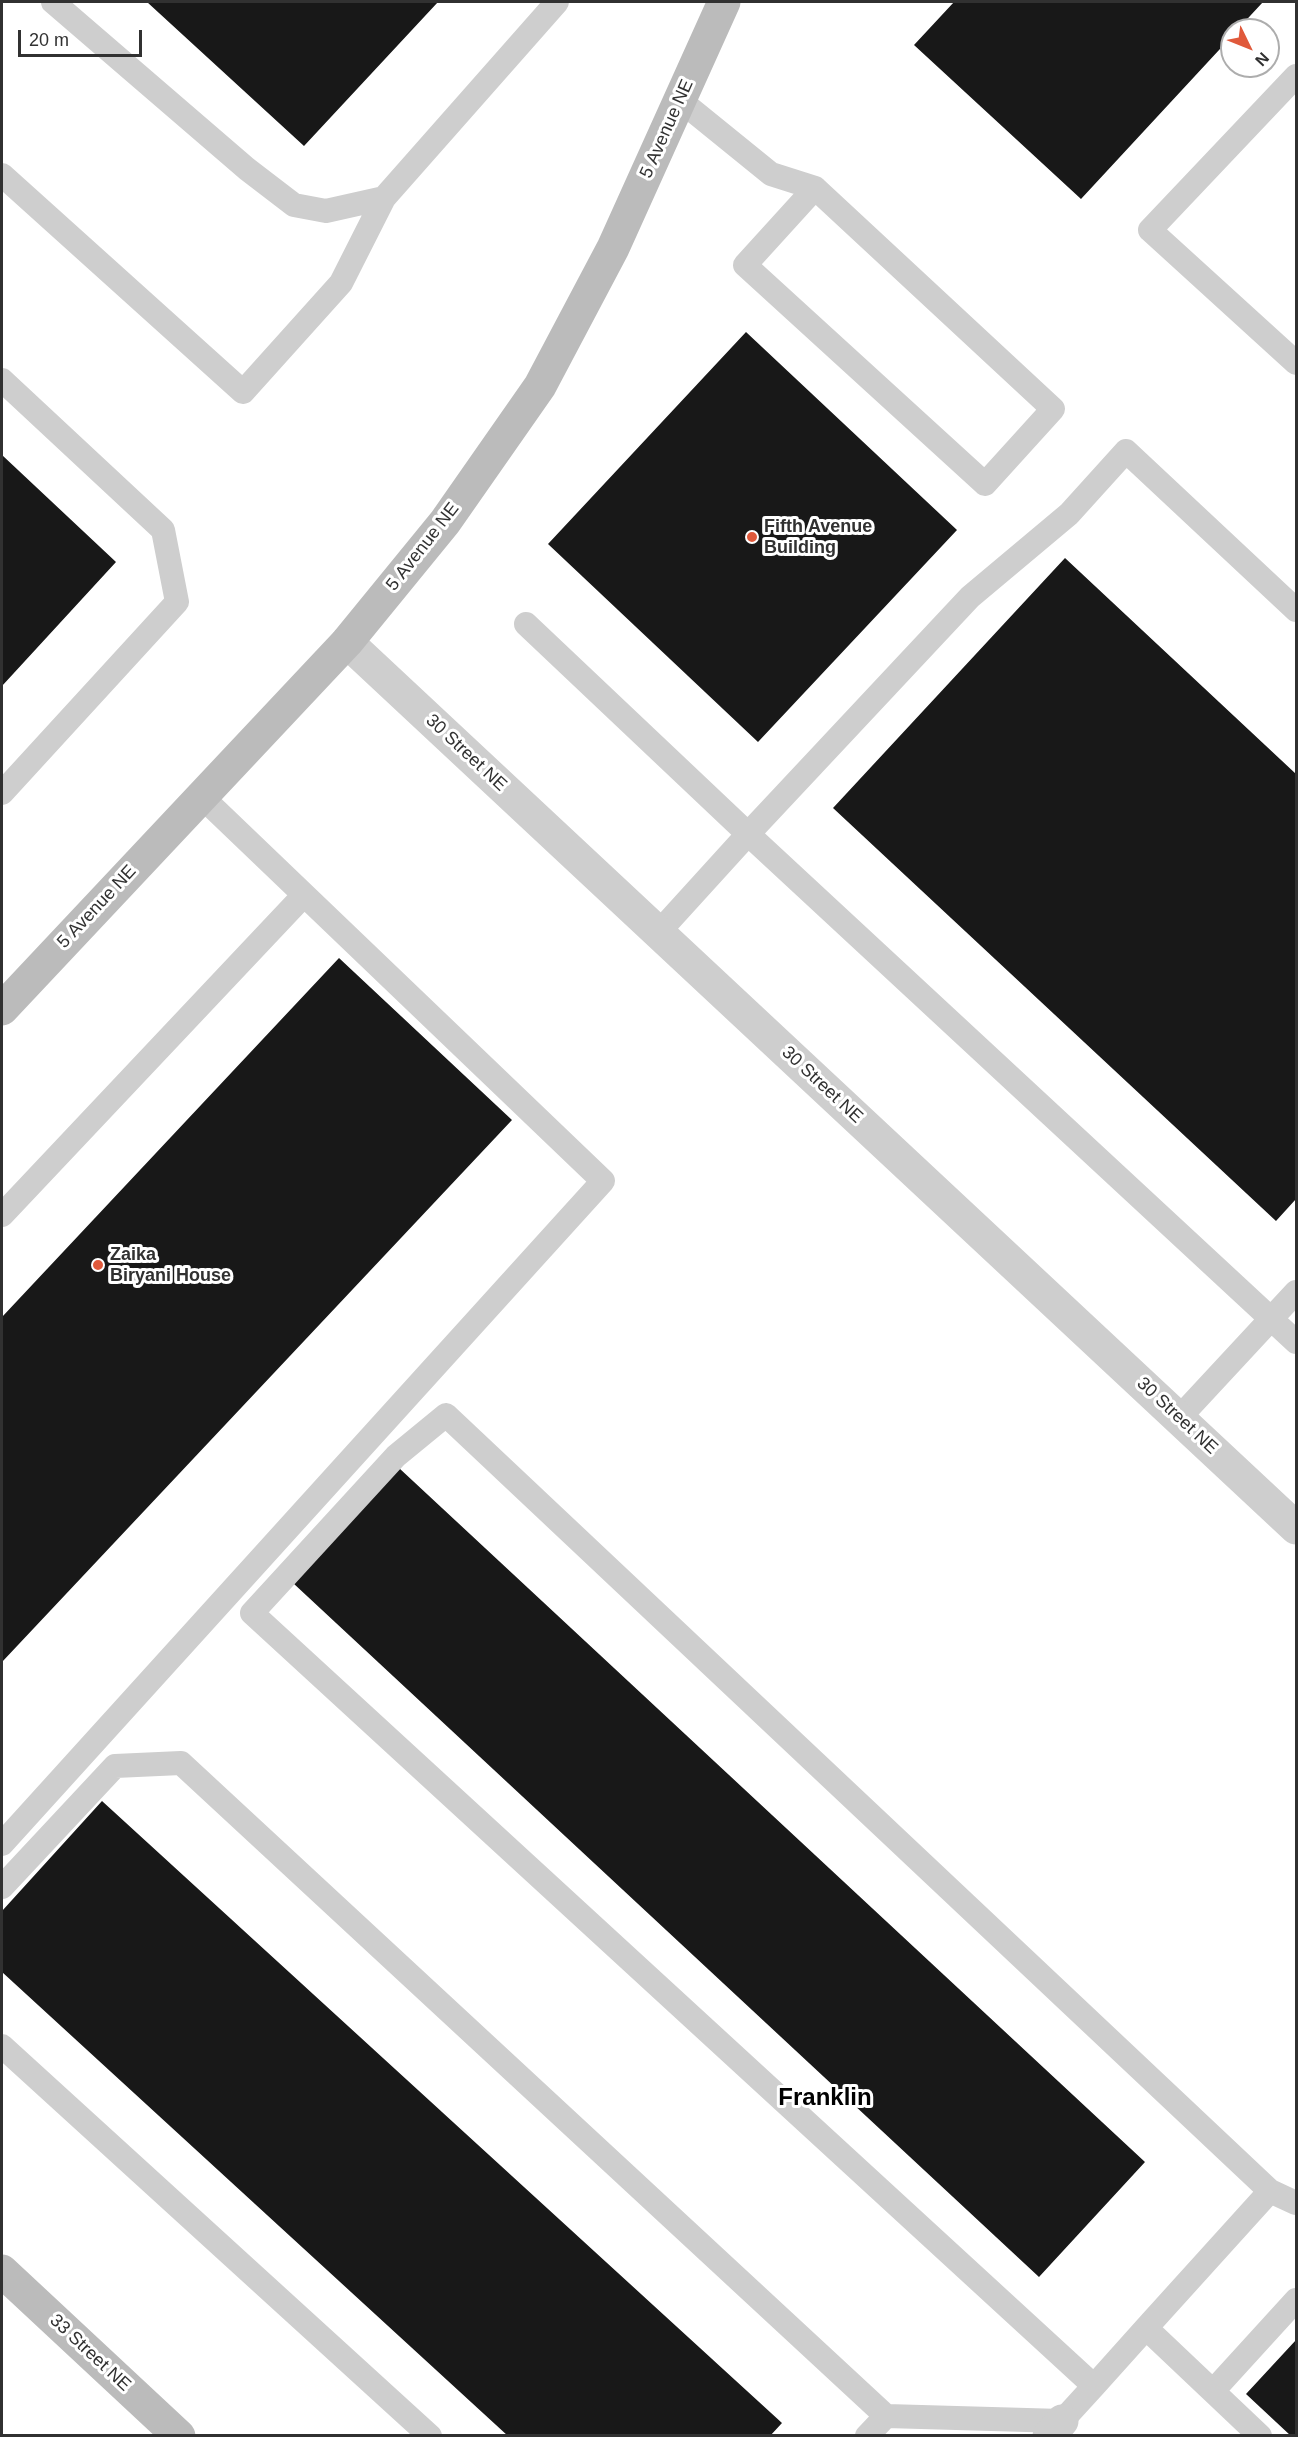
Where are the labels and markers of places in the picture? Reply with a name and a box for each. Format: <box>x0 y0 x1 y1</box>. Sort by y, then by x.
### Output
place label: Fifth Avenue Building <box>764 516 872 558</box>
marker: Fifth Avenue Building <box>745 530 759 544</box>
place label: Zaika Biryani House <box>110 1244 231 1286</box>
marker: Zaika Biryani House <box>91 1258 105 1272</box>

